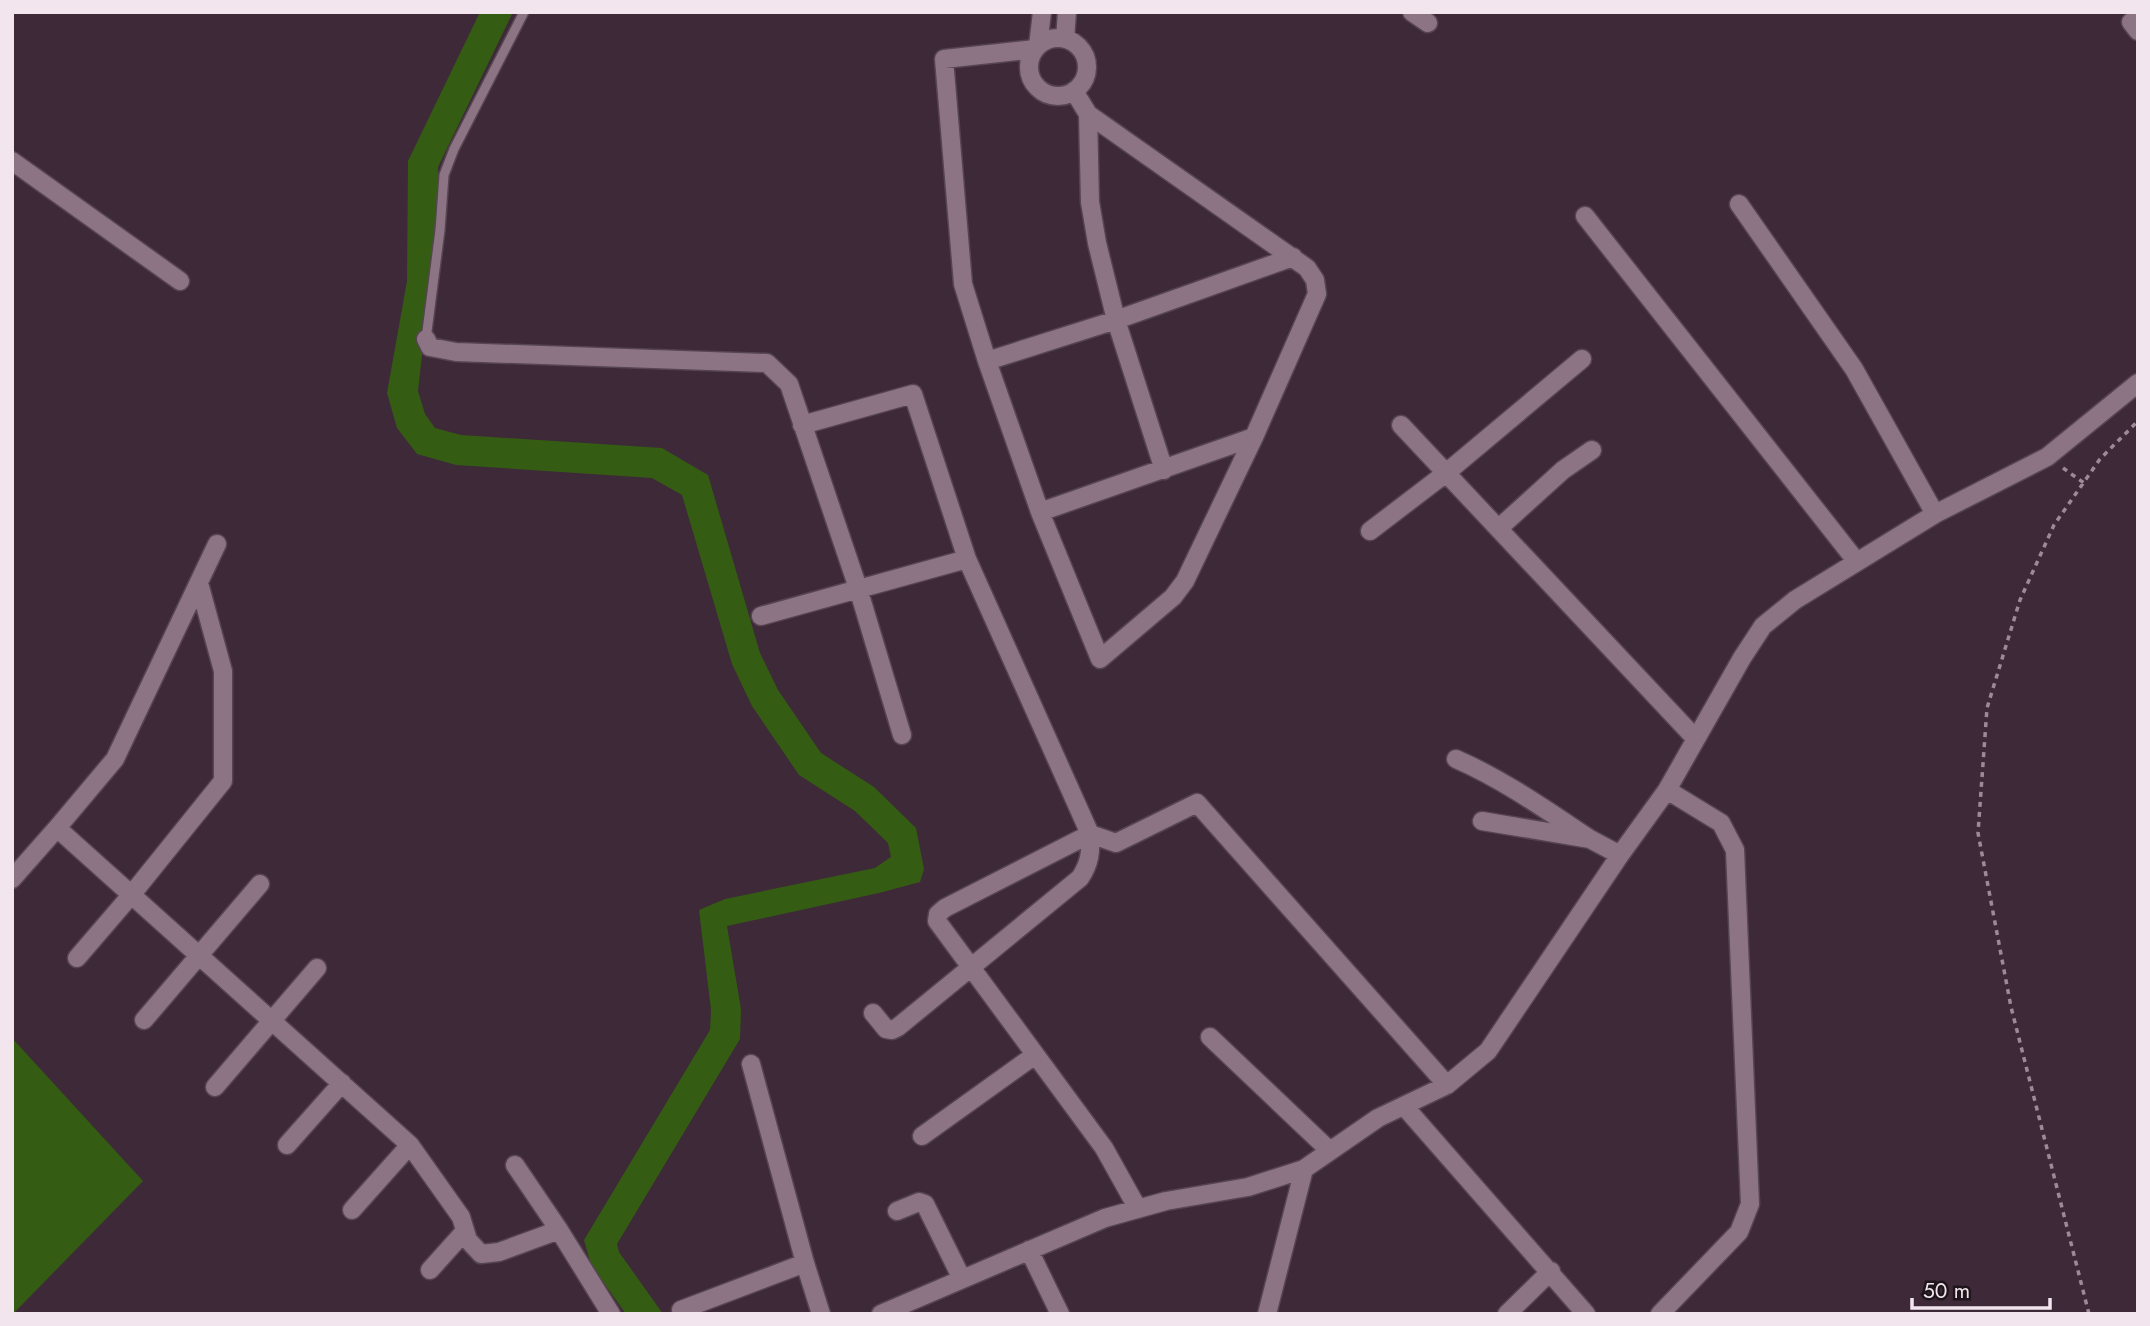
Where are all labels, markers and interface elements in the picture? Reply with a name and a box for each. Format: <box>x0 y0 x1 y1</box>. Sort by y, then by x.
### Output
scale bar <box>1912 1266 2050 1310</box>
text: 50 m <box>1923 1276 1970 1306</box>

